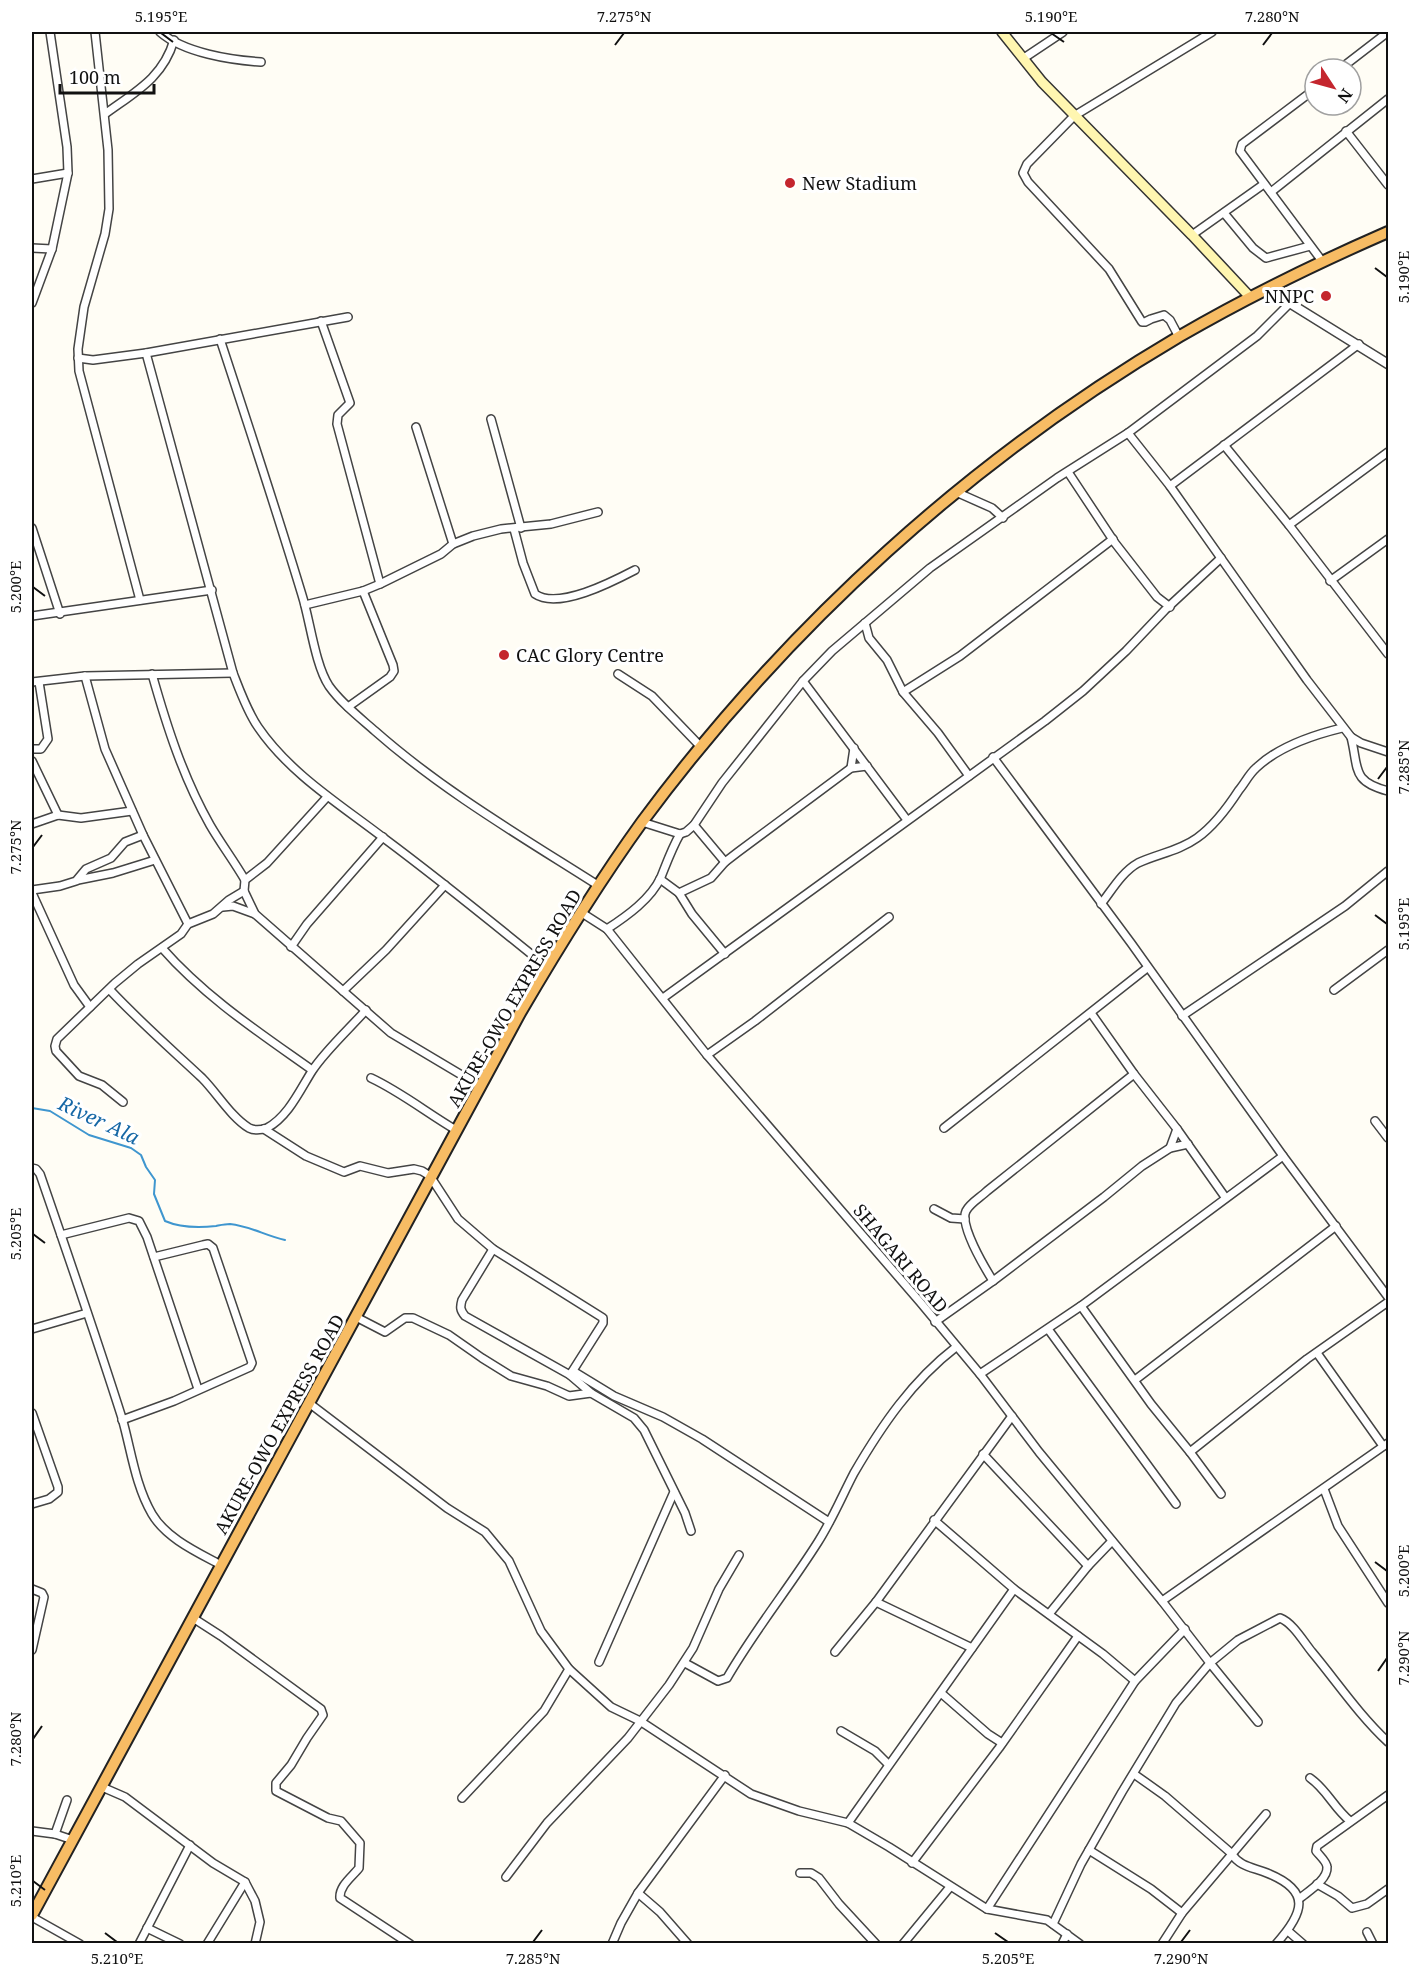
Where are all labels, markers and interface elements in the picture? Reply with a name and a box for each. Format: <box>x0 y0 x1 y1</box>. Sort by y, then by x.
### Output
text: 5.195°E <box>135 6 187 26</box>
text: 7.275°N <box>597 6 652 26</box>
text: 5.190°E <box>1025 6 1077 26</box>
text: 7.280°N <box>1245 6 1300 26</box>
scale bar <box>60 57 154 95</box>
north arrow <box>1303 57 1363 117</box>
text: 100 m <box>69 65 121 89</box>
text: N <box>1332 84 1358 108</box>
place label: New Stadium <box>802 171 917 195</box>
marker: New Stadium <box>783 176 797 190</box>
text: 5.190°E <box>1393 251 1413 303</box>
place label: NNPC <box>1265 284 1314 308</box>
marker: NNPC <box>1319 289 1333 303</box>
text: 5.200°E <box>5 561 25 613</box>
place label: CAC Glory Centre <box>516 643 664 667</box>
marker: CAC Glory Centre <box>497 648 511 662</box>
text: 7.285°N <box>1393 739 1413 794</box>
text: 7.275°N <box>5 819 25 874</box>
street label: AKURE-OWO EXPRESS ROAD <box>442 885 586 1111</box>
text: 5.195°E <box>1393 898 1413 950</box>
water label: River Ala <box>53 1089 144 1151</box>
street label: SHAGARI ROAD <box>848 1198 954 1318</box>
text: 5.205°E <box>5 1208 25 1260</box>
street label: AKURE-OWO EXPRESS ROAD <box>208 1310 350 1538</box>
text: 5.200°E <box>1393 1545 1413 1597</box>
text: 7.290°N <box>1393 1630 1413 1685</box>
text: 7.280°N <box>5 1711 25 1766</box>
text: 5.210°E <box>5 1855 25 1907</box>
text: 5.210°E <box>91 1948 143 1968</box>
text: 7.285°N <box>506 1948 561 1968</box>
text: 5.205°E <box>982 1948 1034 1968</box>
text: 7.290°N <box>1154 1948 1209 1968</box>

